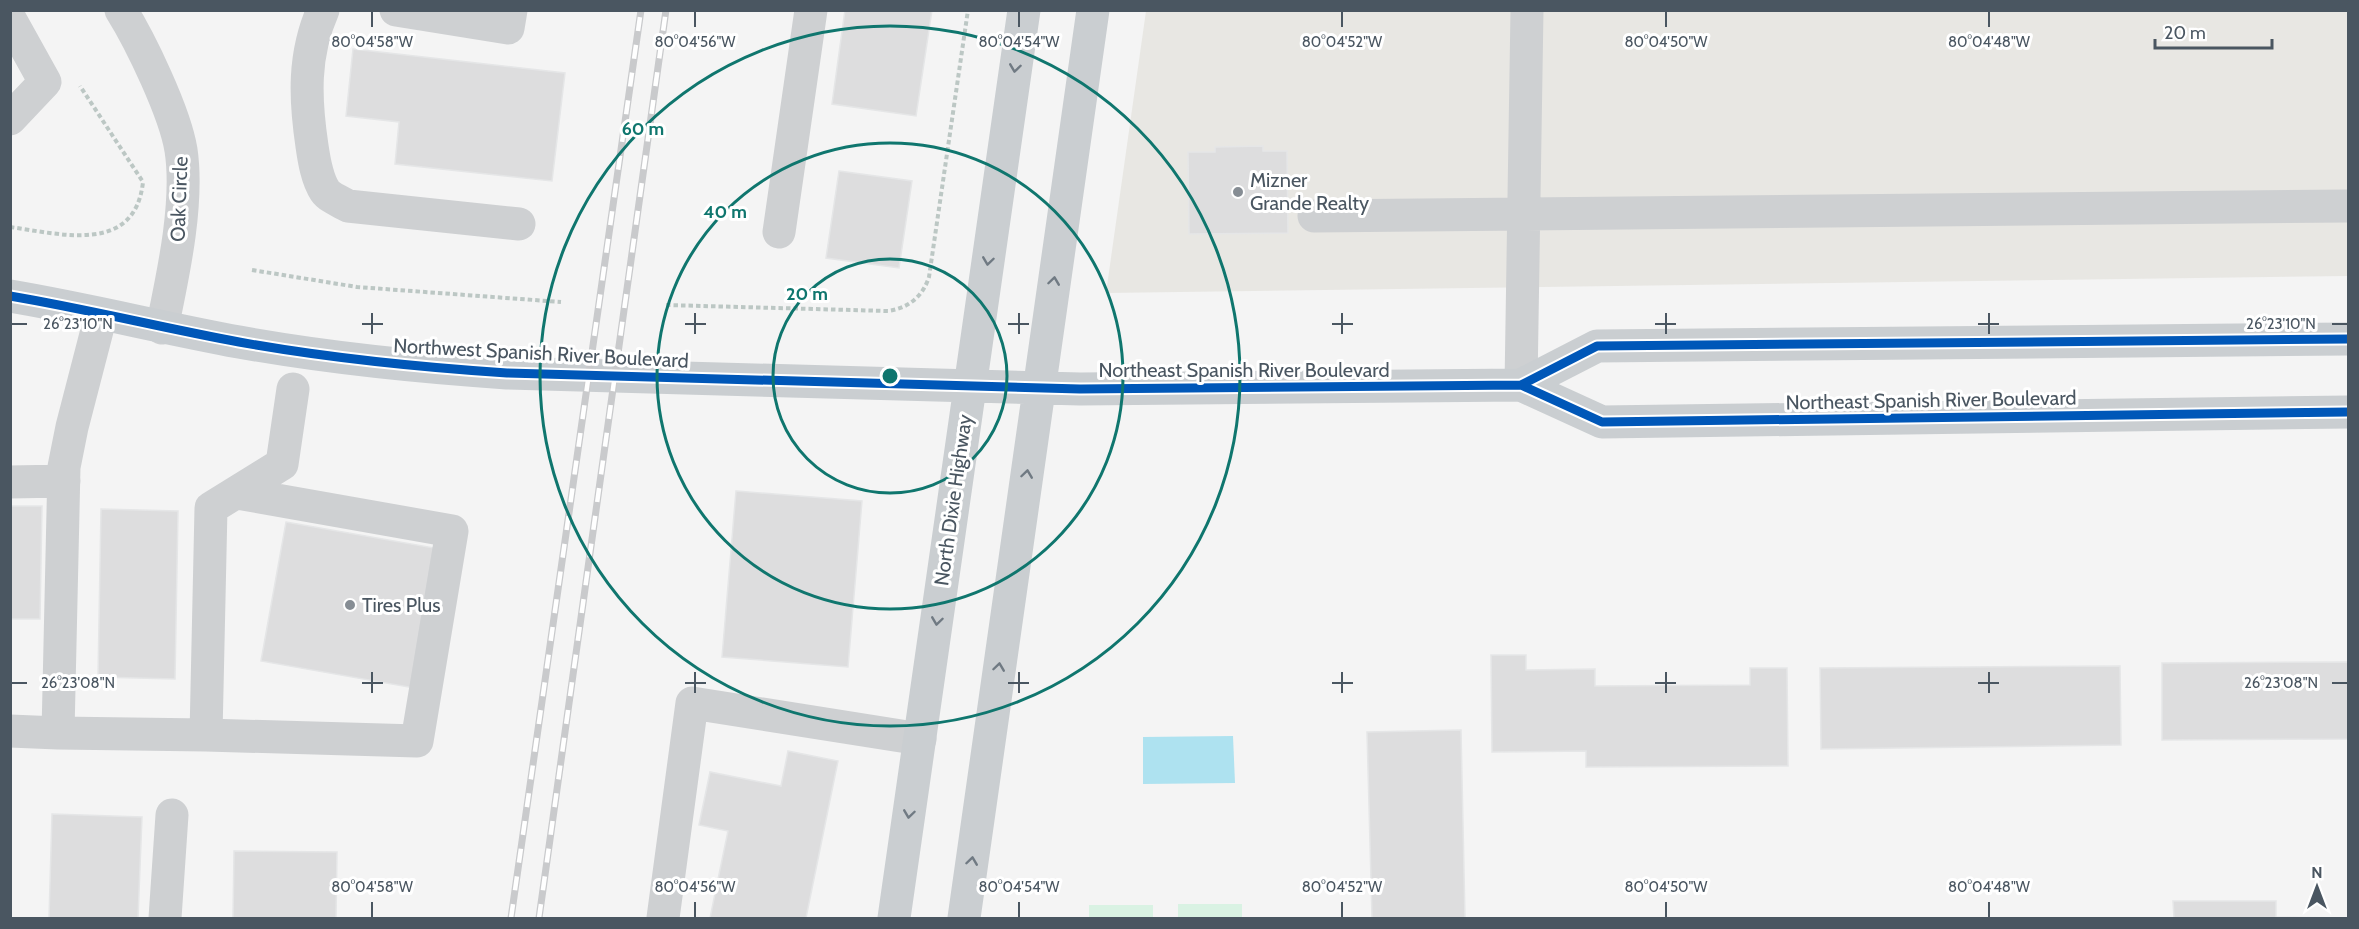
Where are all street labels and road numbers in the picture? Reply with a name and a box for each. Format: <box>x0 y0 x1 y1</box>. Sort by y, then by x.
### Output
street label: Oak Circle <box>166 156 192 242</box>
street label: Northwest Spanish River Boulevard <box>393 333 689 373</box>
street label: Northeast Spanish River Boulevard <box>1099 358 1389 382</box>
street label: Northeast Spanish River Boulevard <box>1785 385 2077 415</box>
street label: North Dixie Highway <box>929 413 977 587</box>

